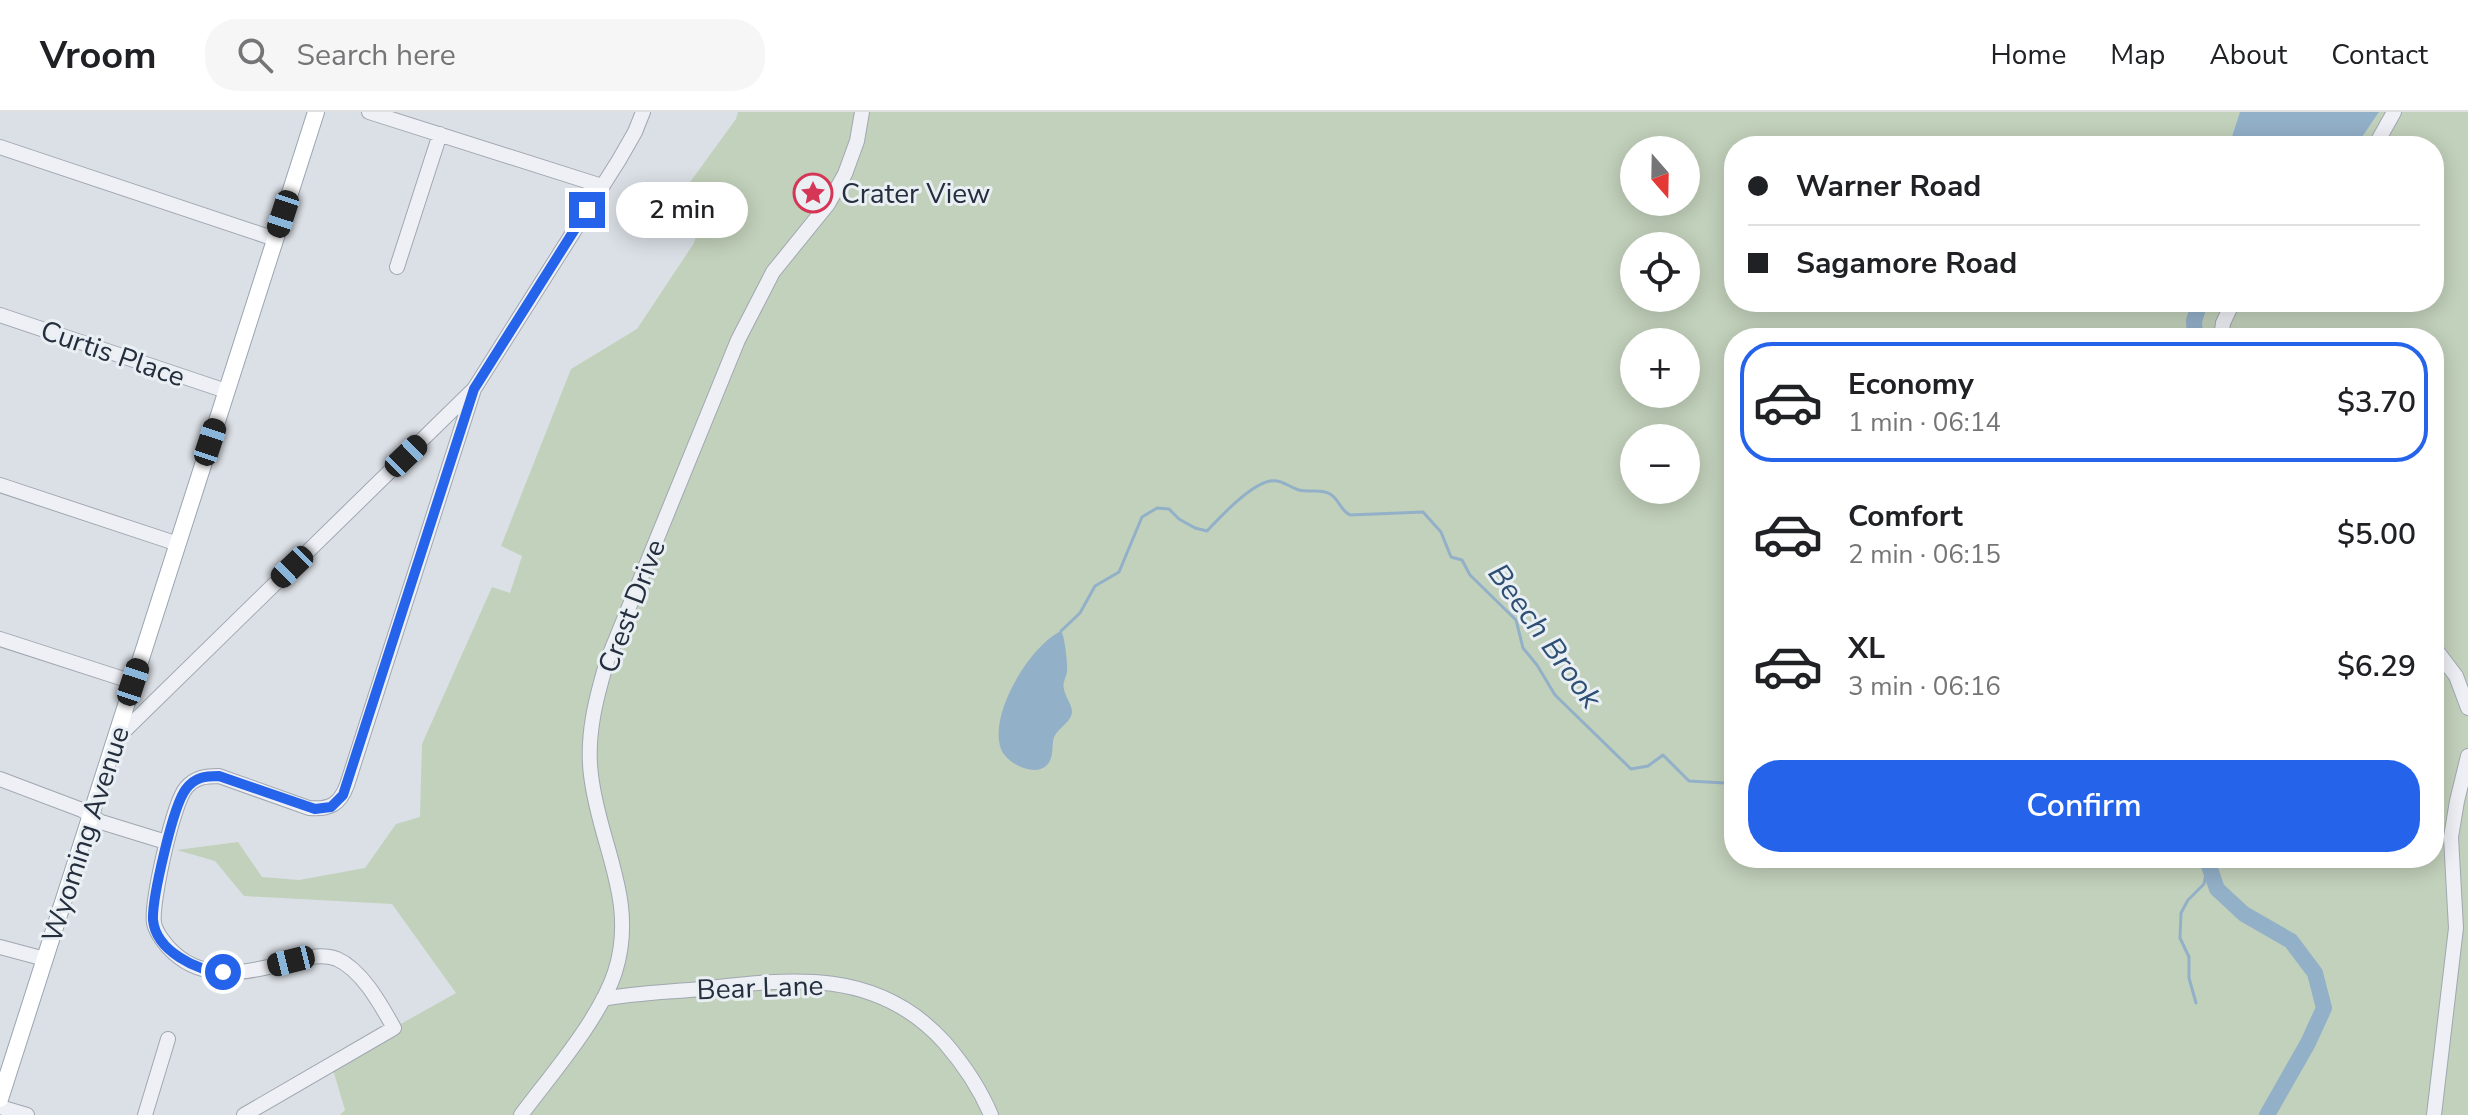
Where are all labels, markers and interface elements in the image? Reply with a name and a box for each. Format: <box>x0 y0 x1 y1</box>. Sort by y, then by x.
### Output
search box <box>205 19 765 91</box>
text: Vroom <box>40 30 157 81</box>
icon: search <box>233 33 277 77</box>
text: Search here <box>297 35 456 76</box>
text: Home <box>1991 36 2066 74</box>
text: Map <box>2110 36 2165 74</box>
text: About <box>2209 36 2287 74</box>
text: Contact <box>2331 36 2428 74</box>
north arrow <box>1620 136 1700 216</box>
map controls <box>1620 136 1700 504</box>
text: Warner Road <box>1796 166 1981 207</box>
place icon: Crater View <box>792 172 834 214</box>
place label: Crater View <box>841 175 990 213</box>
callout: 2 min <box>615 182 747 238</box>
car <box>264 187 302 241</box>
route end <box>569 192 605 228</box>
text: 2 min <box>649 192 715 227</box>
button: locate <box>1620 232 1700 312</box>
text: Sagamore Road <box>1796 243 2017 284</box>
street label: Curtis Place <box>35 311 190 396</box>
button: + <box>1620 328 1700 408</box>
text: Economy <box>1848 364 1974 405</box>
icon: car <box>1752 366 1824 438</box>
text: $3.70 <box>2337 382 2416 423</box>
text: 1 min · 06:14 <box>1848 405 2001 440</box>
car <box>191 415 229 469</box>
button: − <box>1620 424 1700 504</box>
car <box>380 431 432 481</box>
text: Comfort <box>1848 496 1963 537</box>
icon: car <box>1752 498 1824 570</box>
text: $5.00 <box>2337 514 2416 555</box>
street label: Crest Drive <box>589 534 675 679</box>
text: 2 min · 06:15 <box>1848 537 2001 572</box>
car <box>266 542 318 592</box>
water label: Beech Brook <box>1478 555 1612 718</box>
text: XL <box>1848 628 1885 669</box>
icon: car <box>1752 630 1824 702</box>
text: $6.29 <box>2337 646 2416 687</box>
car <box>114 655 152 709</box>
text: 3 min · 06:16 <box>1848 669 2001 704</box>
street label: Wyoming Avenue <box>33 721 139 947</box>
button: Confirm <box>1748 760 2420 852</box>
car <box>265 944 317 978</box>
route start <box>205 954 241 990</box>
street label: Bear Lane <box>696 967 824 1009</box>

